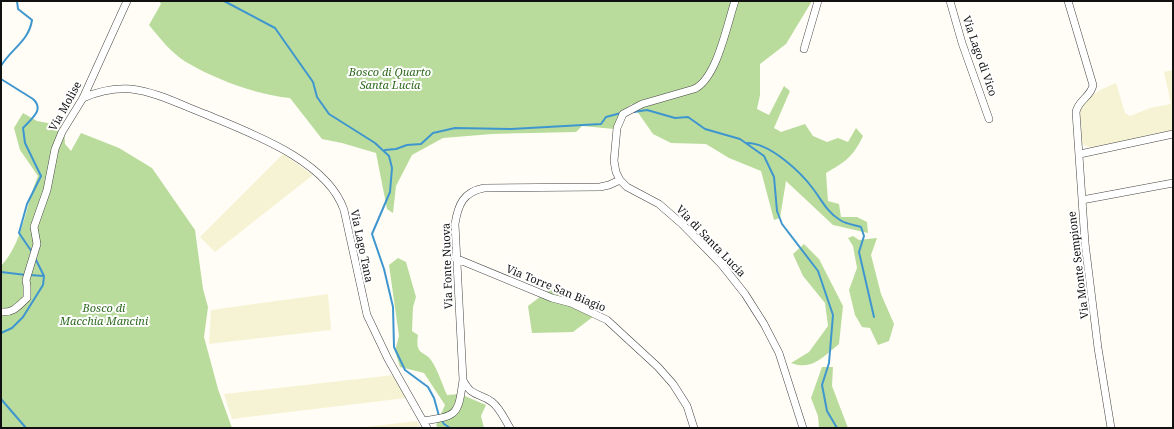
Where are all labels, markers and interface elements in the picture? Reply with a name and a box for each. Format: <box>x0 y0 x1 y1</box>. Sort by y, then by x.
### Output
street label: Via Lago di Vico <box>960 14 1001 98</box>
park label: Bosco di Quarto Santa Lucia <box>348 64 431 92</box>
street label: Via Molise <box>45 78 84 133</box>
street label: Via di Santa Lucia <box>673 202 750 280</box>
street label: Via Lago Tana <box>347 208 378 284</box>
street label: Via Monte Sempione <box>1063 210 1092 320</box>
street label: Via Fonte Nuova <box>437 223 456 309</box>
street label: Via Torre San Biagio <box>504 261 608 314</box>
park label: Bosco di Macchia Mancini <box>59 300 149 328</box>

